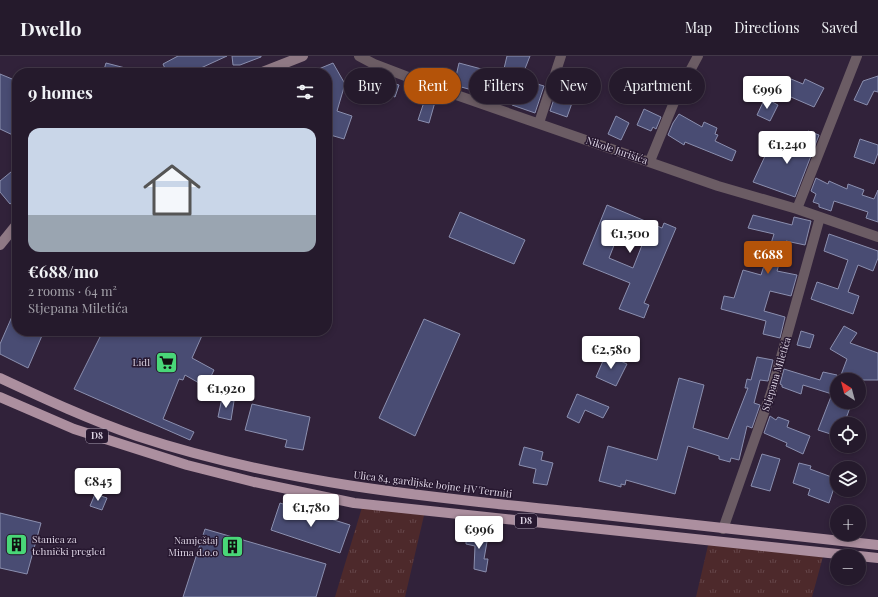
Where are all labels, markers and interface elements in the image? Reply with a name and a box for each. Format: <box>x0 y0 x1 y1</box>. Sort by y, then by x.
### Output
text: Dwello <box>20 15 81 41</box>
text: Map <box>685 18 712 37</box>
text: Directions <box>734 18 800 37</box>
text: Saved <box>822 18 858 37</box>
chip: Buy <box>344 68 396 104</box>
chip: Rent <box>404 68 461 104</box>
chip: Filters <box>469 68 538 104</box>
chip: New <box>546 68 601 104</box>
chip: Apartment <box>609 68 705 104</box>
pin: €996 <box>743 76 791 110</box>
text: €996 <box>752 80 782 97</box>
text: 9 homes <box>28 81 93 103</box>
icon: filters <box>294 81 316 103</box>
pin: €1,240 <box>754 131 820 165</box>
street label: Nikole Jurišića <box>584 133 650 167</box>
text: €1,240 <box>768 135 806 152</box>
icon: home <box>136 154 208 226</box>
pin: €1,500 <box>597 220 663 254</box>
text: €1,500 <box>610 224 650 241</box>
pin: €688 <box>744 241 792 275</box>
text: €688 <box>753 245 783 262</box>
text: €688/mo <box>28 260 99 282</box>
text: 2 rooms · 64 m² <box>28 282 117 299</box>
text: Stjepana Miletića <box>28 299 128 316</box>
street label: Stjepana Miletića <box>758 335 794 413</box>
pin: €2,580 <box>578 336 644 370</box>
text: €2,580 <box>591 340 631 357</box>
supermarket icon: Lidl <box>153 349 179 375</box>
place label: Lidl <box>133 355 150 369</box>
north arrow <box>830 373 866 409</box>
map controls <box>830 373 866 585</box>
pin: €1,920 <box>193 375 259 409</box>
text: €1,920 <box>206 379 246 396</box>
button: locate <box>830 417 866 453</box>
road number: D8 <box>86 429 108 443</box>
button: layers <box>830 461 866 497</box>
street label: Ulica 84. gardijske bojne HV Termiti <box>353 467 513 501</box>
pin: €845 <box>74 468 122 502</box>
text: €845 <box>84 472 112 489</box>
pin: €1,780 <box>278 494 344 528</box>
text: €1,780 <box>292 498 330 515</box>
button: + <box>830 505 866 541</box>
road number: D8 <box>515 514 537 528</box>
pin: €996 <box>455 516 503 550</box>
text: €996 <box>464 520 494 537</box>
building icon: Stanica za tehnički pregled <box>4 532 30 558</box>
place label: Stanica za tehnički pregled <box>32 532 105 558</box>
place label: Namještaj Mima d.o.o <box>168 533 219 559</box>
building icon: Namještaj Mima d.o.o <box>220 533 246 559</box>
button: − <box>830 549 866 585</box>

